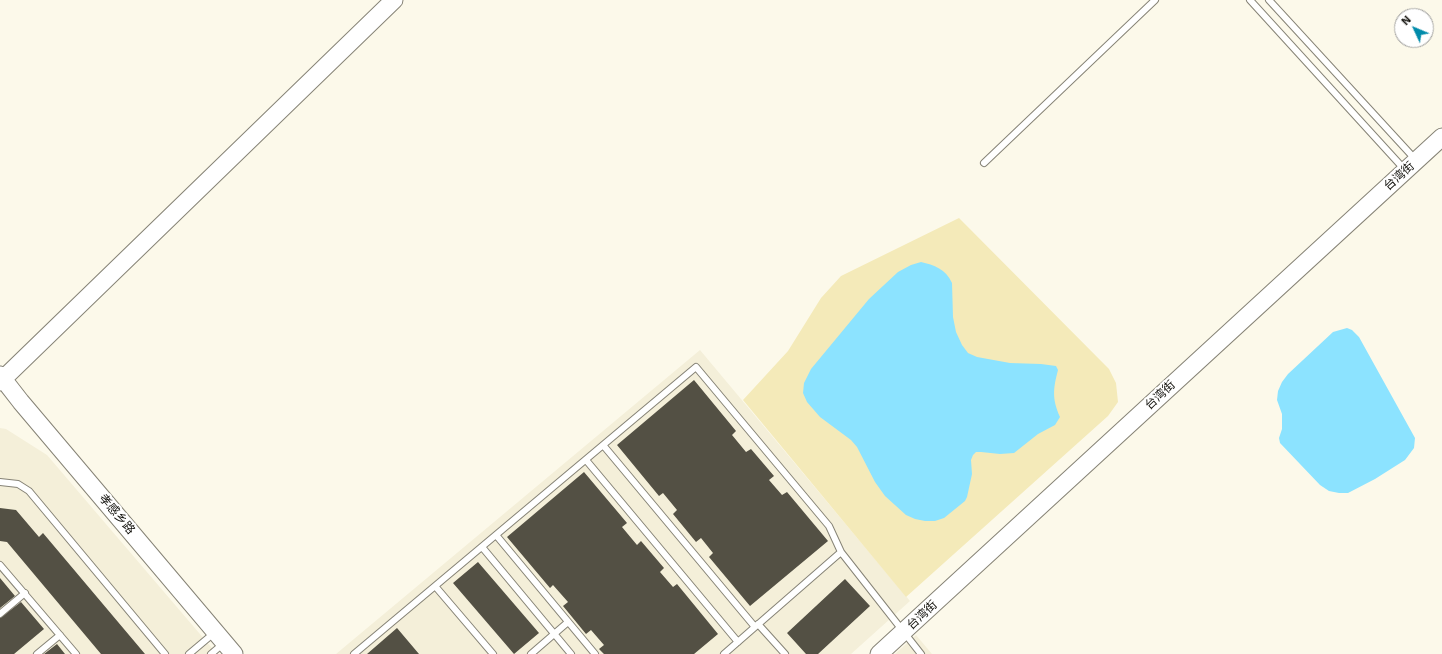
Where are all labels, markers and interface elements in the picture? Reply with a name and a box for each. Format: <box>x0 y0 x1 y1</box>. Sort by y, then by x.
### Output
north arrow <box>1394 8 1434 48</box>
text: N <box>1398 13 1413 27</box>
street label: 台湾街 <box>1381 159 1417 193</box>
street label: 台湾街 <box>1142 377 1178 413</box>
street label: 孝感乡路 <box>96 491 138 537</box>
street label: 台湾街 <box>904 597 940 633</box>

